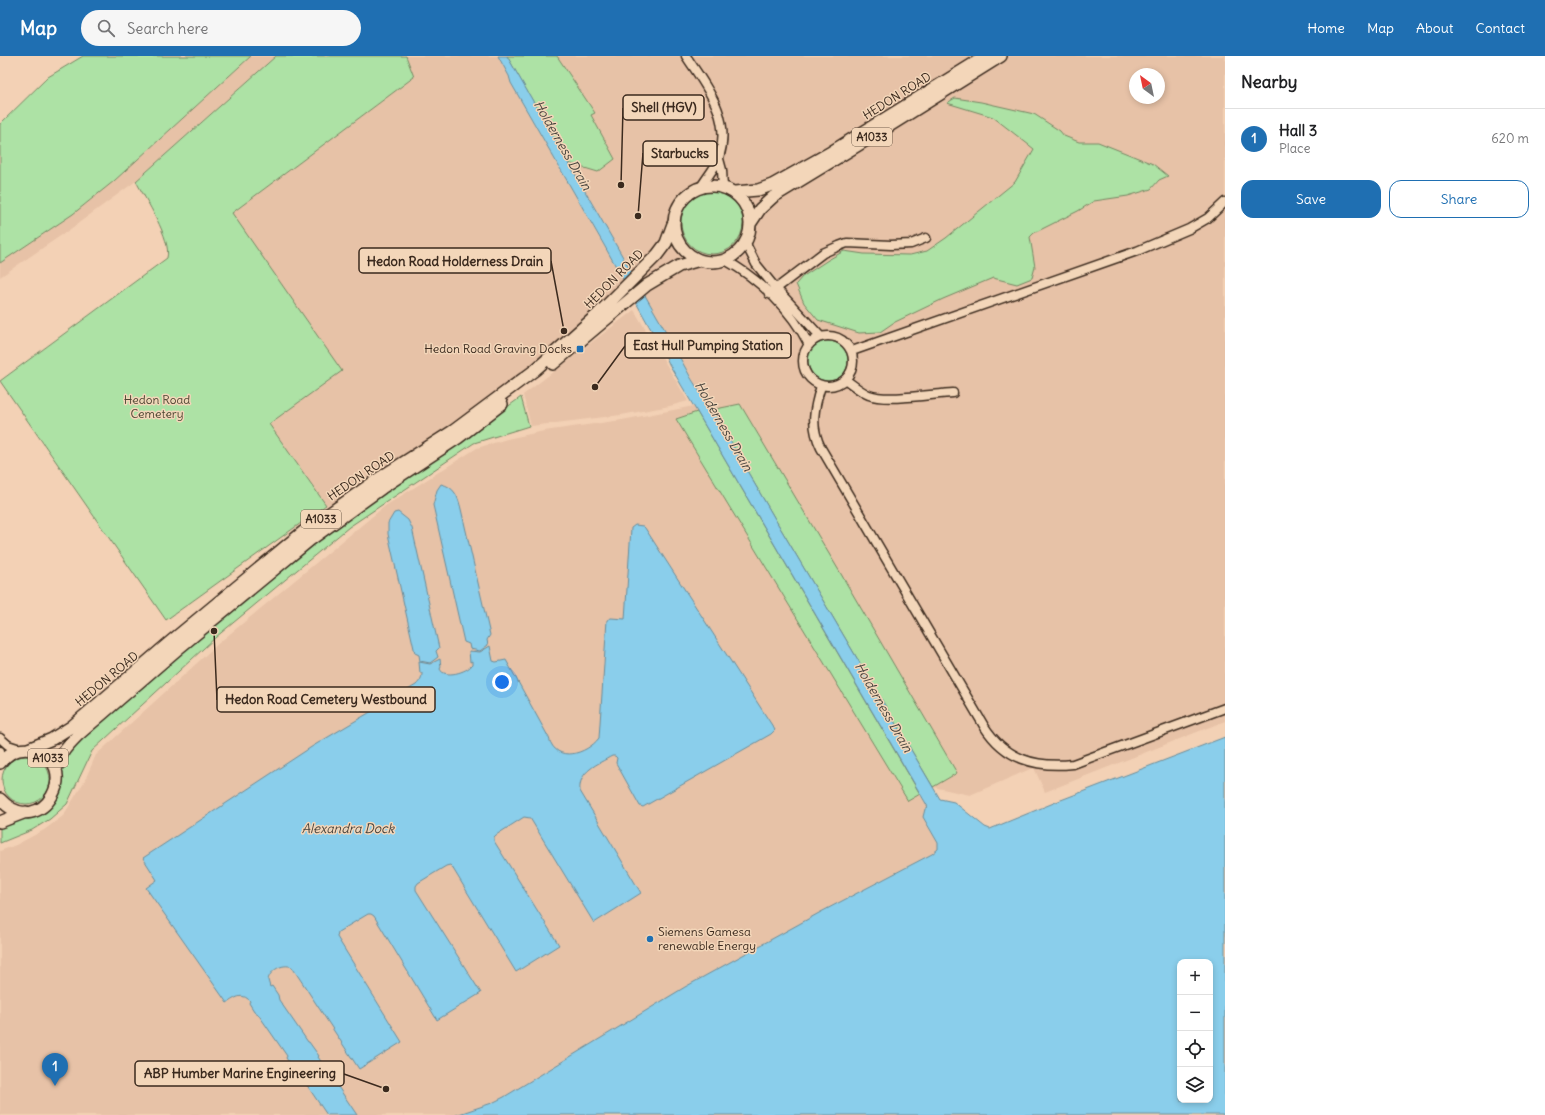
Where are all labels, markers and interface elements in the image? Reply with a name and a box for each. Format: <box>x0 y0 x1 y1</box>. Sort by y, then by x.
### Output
search box <box>81 10 361 46</box>
text: Map <box>20 16 57 40</box>
icon: search <box>95 17 117 39</box>
text: Search here <box>127 19 208 38</box>
text: Home <box>1307 19 1345 37</box>
text: Map <box>1367 19 1394 37</box>
text: About <box>1416 19 1454 37</box>
text: Contact <box>1476 19 1525 37</box>
north arrow <box>1129 68 1165 104</box>
street label: HEDON ROAD <box>860 69 934 123</box>
text: Nearby <box>1241 71 1297 93</box>
callout: Shell (HGV) <box>623 95 704 120</box>
water label: Holderness Drain <box>530 97 595 194</box>
text: Shell (HGV) <box>631 99 697 116</box>
text: Hall 3 <box>1279 121 1317 140</box>
road number: A1033 <box>852 128 892 146</box>
text: 1 <box>1251 130 1257 147</box>
text: 620 m <box>1491 130 1529 147</box>
text: Place <box>1279 140 1310 157</box>
callout: Starbucks <box>643 141 717 166</box>
text: Starbucks <box>651 145 709 162</box>
button: Save <box>1241 180 1381 218</box>
button: Share <box>1389 180 1529 218</box>
street label: HEDON ROAD <box>581 246 646 311</box>
callout: Hedon Road Holderness Drain <box>359 248 551 273</box>
text: Hedon Road Holderness Drain <box>367 253 544 270</box>
callout: East Hull Pumping Station <box>625 333 791 358</box>
text: East Hull Pumping Station <box>633 337 783 354</box>
place label: Hedon Road Graving Docks <box>424 341 572 356</box>
marker: Hedon Road Graving Docks <box>575 344 585 354</box>
water label: Holderness Drain <box>691 378 756 475</box>
park label: Hedon Road Cemetery <box>124 392 190 421</box>
street label: HEDON ROAD <box>324 448 397 504</box>
road number: A1033 <box>301 510 341 528</box>
street label: HEDON ROAD <box>72 648 141 709</box>
water label: Holderness Drain <box>851 659 916 756</box>
your location <box>492 672 512 692</box>
callout: Hedon Road Cemetery Westbound <box>217 687 435 712</box>
text: Hedon Road Cemetery Westbound <box>225 691 427 708</box>
road number: A1033 <box>28 749 68 767</box>
water label: Alexandra Dock <box>302 820 396 837</box>
place label: Siemens Gamesa renewable Energy <box>658 924 756 953</box>
marker: Siemens Gamesa renewable Energy <box>645 934 655 944</box>
map controls <box>1177 959 1213 1103</box>
button: + <box>1177 959 1213 995</box>
button: − <box>1177 995 1213 1031</box>
button: locate <box>1177 1031 1213 1067</box>
pin: 1 <box>42 1053 68 1086</box>
callout: ABP Humber Marine Engineering <box>135 1061 344 1086</box>
text: ABP Humber Marine Engineering <box>144 1065 336 1082</box>
button: layers <box>1177 1067 1213 1103</box>

